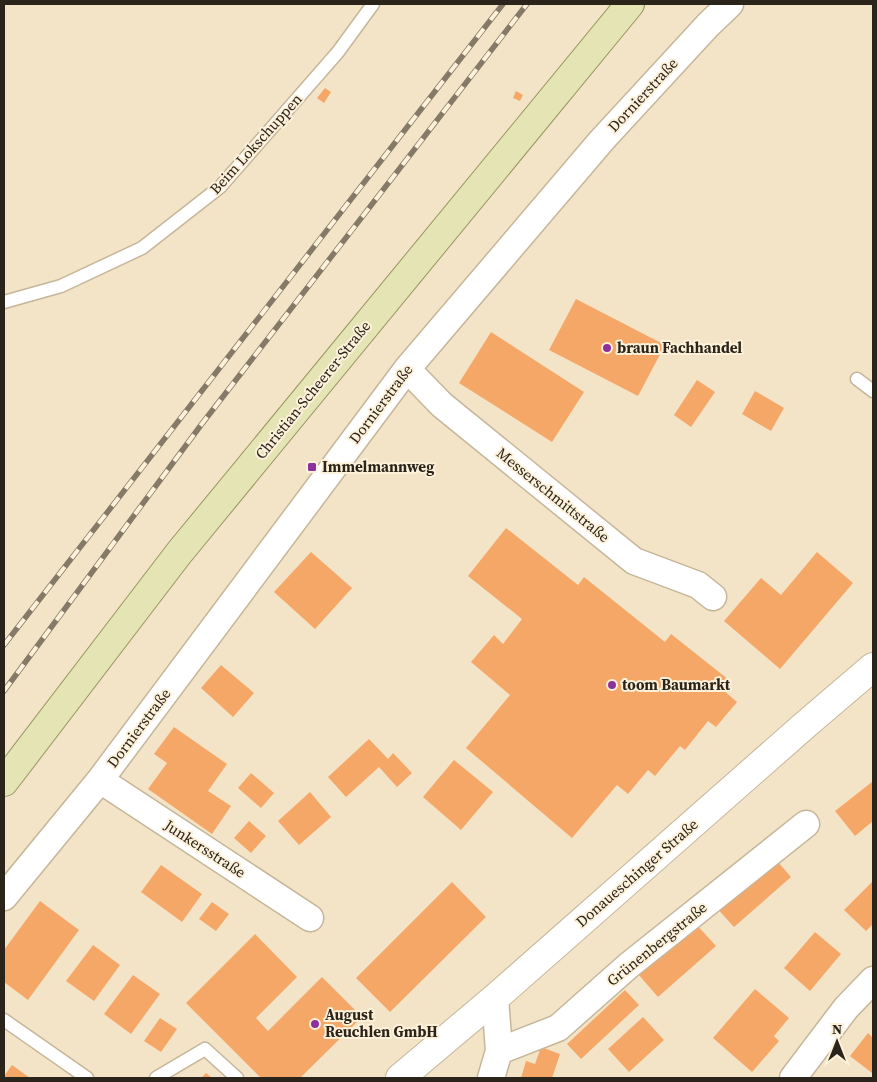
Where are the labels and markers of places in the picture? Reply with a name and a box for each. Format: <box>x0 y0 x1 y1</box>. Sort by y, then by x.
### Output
place label: braun Fachhandel <box>617 337 742 358</box>
marker: braun Fachhandel <box>601 342 613 354</box>
place label: Immelmannweg <box>322 456 434 477</box>
marker: Immelmannweg <box>306 461 318 473</box>
place label: toom Baumarkt <box>622 674 731 695</box>
marker: toom Baumarkt <box>606 679 618 691</box>
place label: August Reuchlen GmbH <box>325 1004 438 1042</box>
marker: August Reuchlen GmbH <box>309 1018 321 1030</box>

